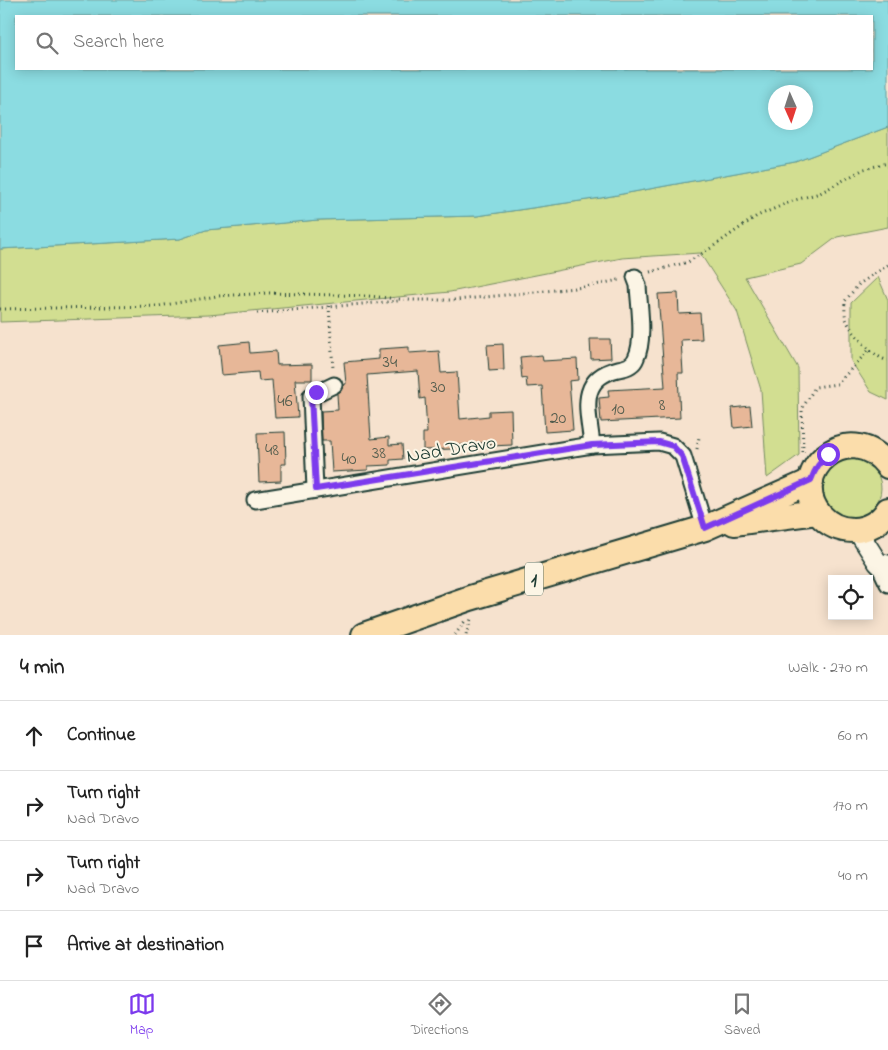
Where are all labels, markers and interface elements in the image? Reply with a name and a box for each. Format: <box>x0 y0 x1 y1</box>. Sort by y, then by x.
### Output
search box <box>15 15 873 70</box>
icon: search <box>33 29 61 57</box>
text: Search here <box>73 29 164 56</box>
north arrow <box>768 85 813 130</box>
house number: 34 <box>383 350 398 376</box>
house number: 30 <box>430 375 446 401</box>
route end <box>305 381 328 404</box>
house number: 46 <box>277 389 293 415</box>
house number: 8 <box>659 393 666 419</box>
house number: 10 <box>611 397 625 423</box>
house number: 20 <box>550 406 567 432</box>
street label: Nad Dravo <box>405 429 498 472</box>
house number: 48 <box>265 438 279 464</box>
house number: 38 <box>372 441 386 467</box>
route start <box>817 443 840 466</box>
house number: 40 <box>341 447 357 473</box>
road number: 1 <box>525 562 543 596</box>
map controls <box>828 575 873 620</box>
button: locate <box>828 575 873 620</box>
text: 4 min <box>20 653 64 683</box>
text: Walk · 270 m <box>788 656 868 680</box>
icon: ahead <box>20 722 48 750</box>
text: Continue <box>67 722 135 749</box>
text: 60 m <box>838 724 868 748</box>
text: Turn right <box>67 780 140 807</box>
icon: right <box>20 792 48 820</box>
text: 170 m <box>833 794 868 818</box>
text: Nad Dravo <box>67 807 139 831</box>
text: Turn right <box>67 850 140 877</box>
icon: right <box>20 862 48 890</box>
text: 40 m <box>838 864 868 888</box>
text: Nad Dravo <box>67 877 139 901</box>
icon: arrive <box>20 932 48 960</box>
text: Arrive at destination <box>67 932 224 959</box>
tab: Map <box>128 990 156 1041</box>
tab: Directions <box>411 990 469 1041</box>
tab: Saved <box>724 990 760 1041</box>

